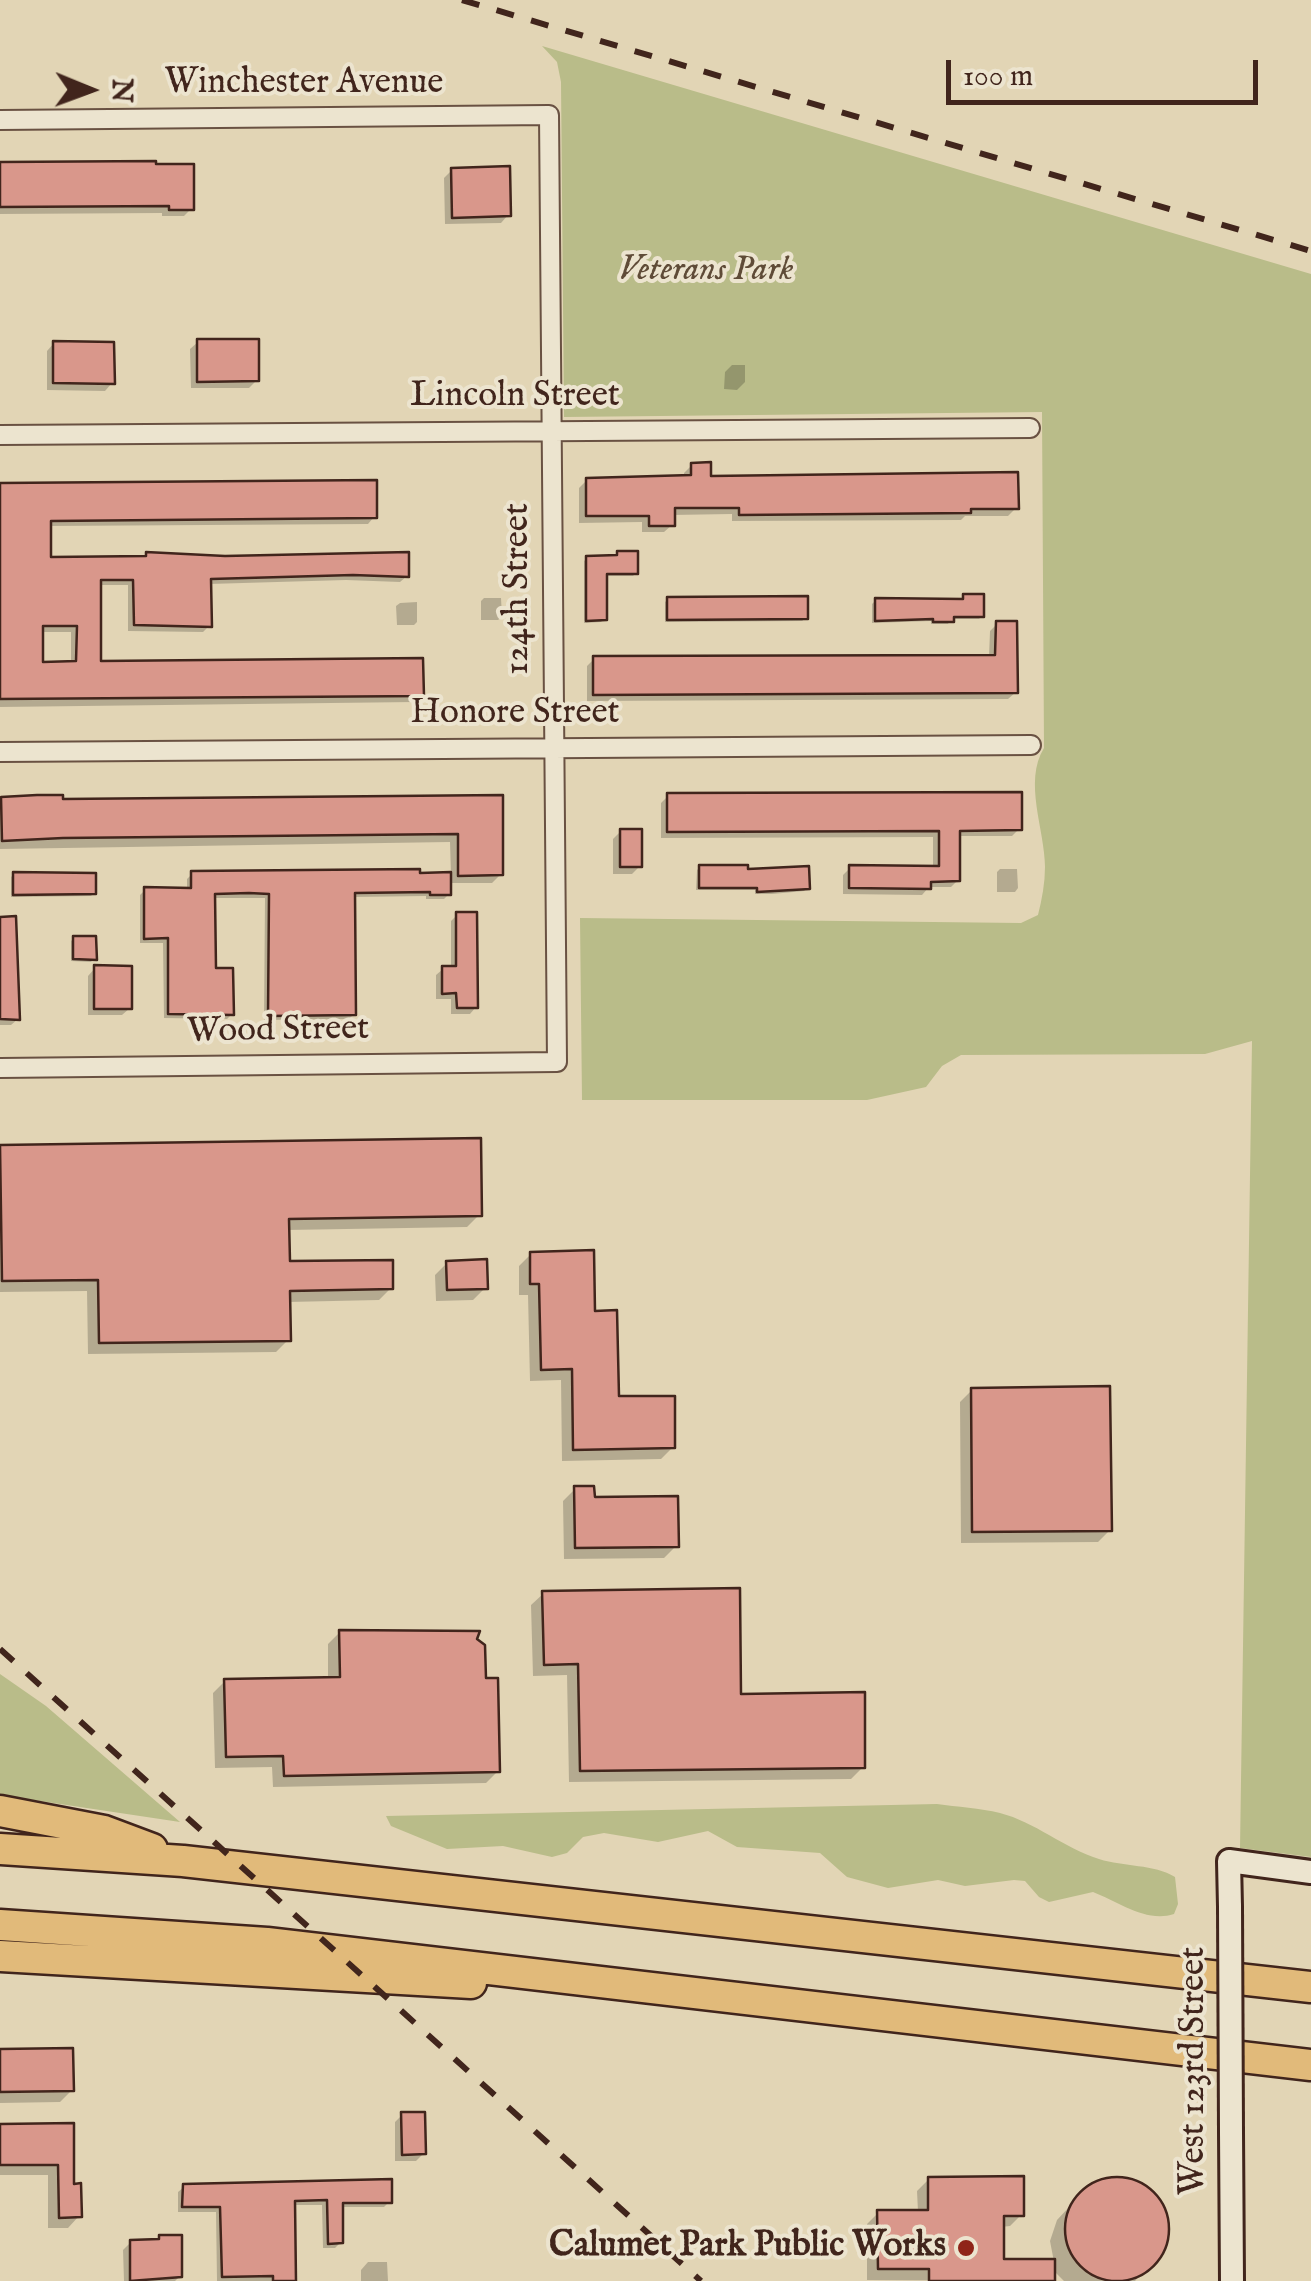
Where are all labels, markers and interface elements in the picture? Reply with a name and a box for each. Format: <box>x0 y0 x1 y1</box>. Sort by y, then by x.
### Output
north arrow <box>40 40 140 140</box>
scale bar <box>951 40 1264 102</box>
text: 100 m <box>963 58 1033 96</box>
street label: Winchester Avenue <box>165 64 443 106</box>
text: N <box>103 78 138 103</box>
park label: Veterans Park <box>619 251 793 293</box>
street label: Lincoln Street <box>410 377 620 419</box>
street label: 124th Street <box>499 503 541 675</box>
street label: Honore Street <box>410 694 620 736</box>
street label: Wood Street <box>186 1009 370 1055</box>
street label: West 123rd Street <box>1175 1947 1217 2195</box>
place label: Calumet Park Public Works <box>549 2227 946 2269</box>
marker: Calumet Park Public Works <box>955 2237 977 2259</box>

